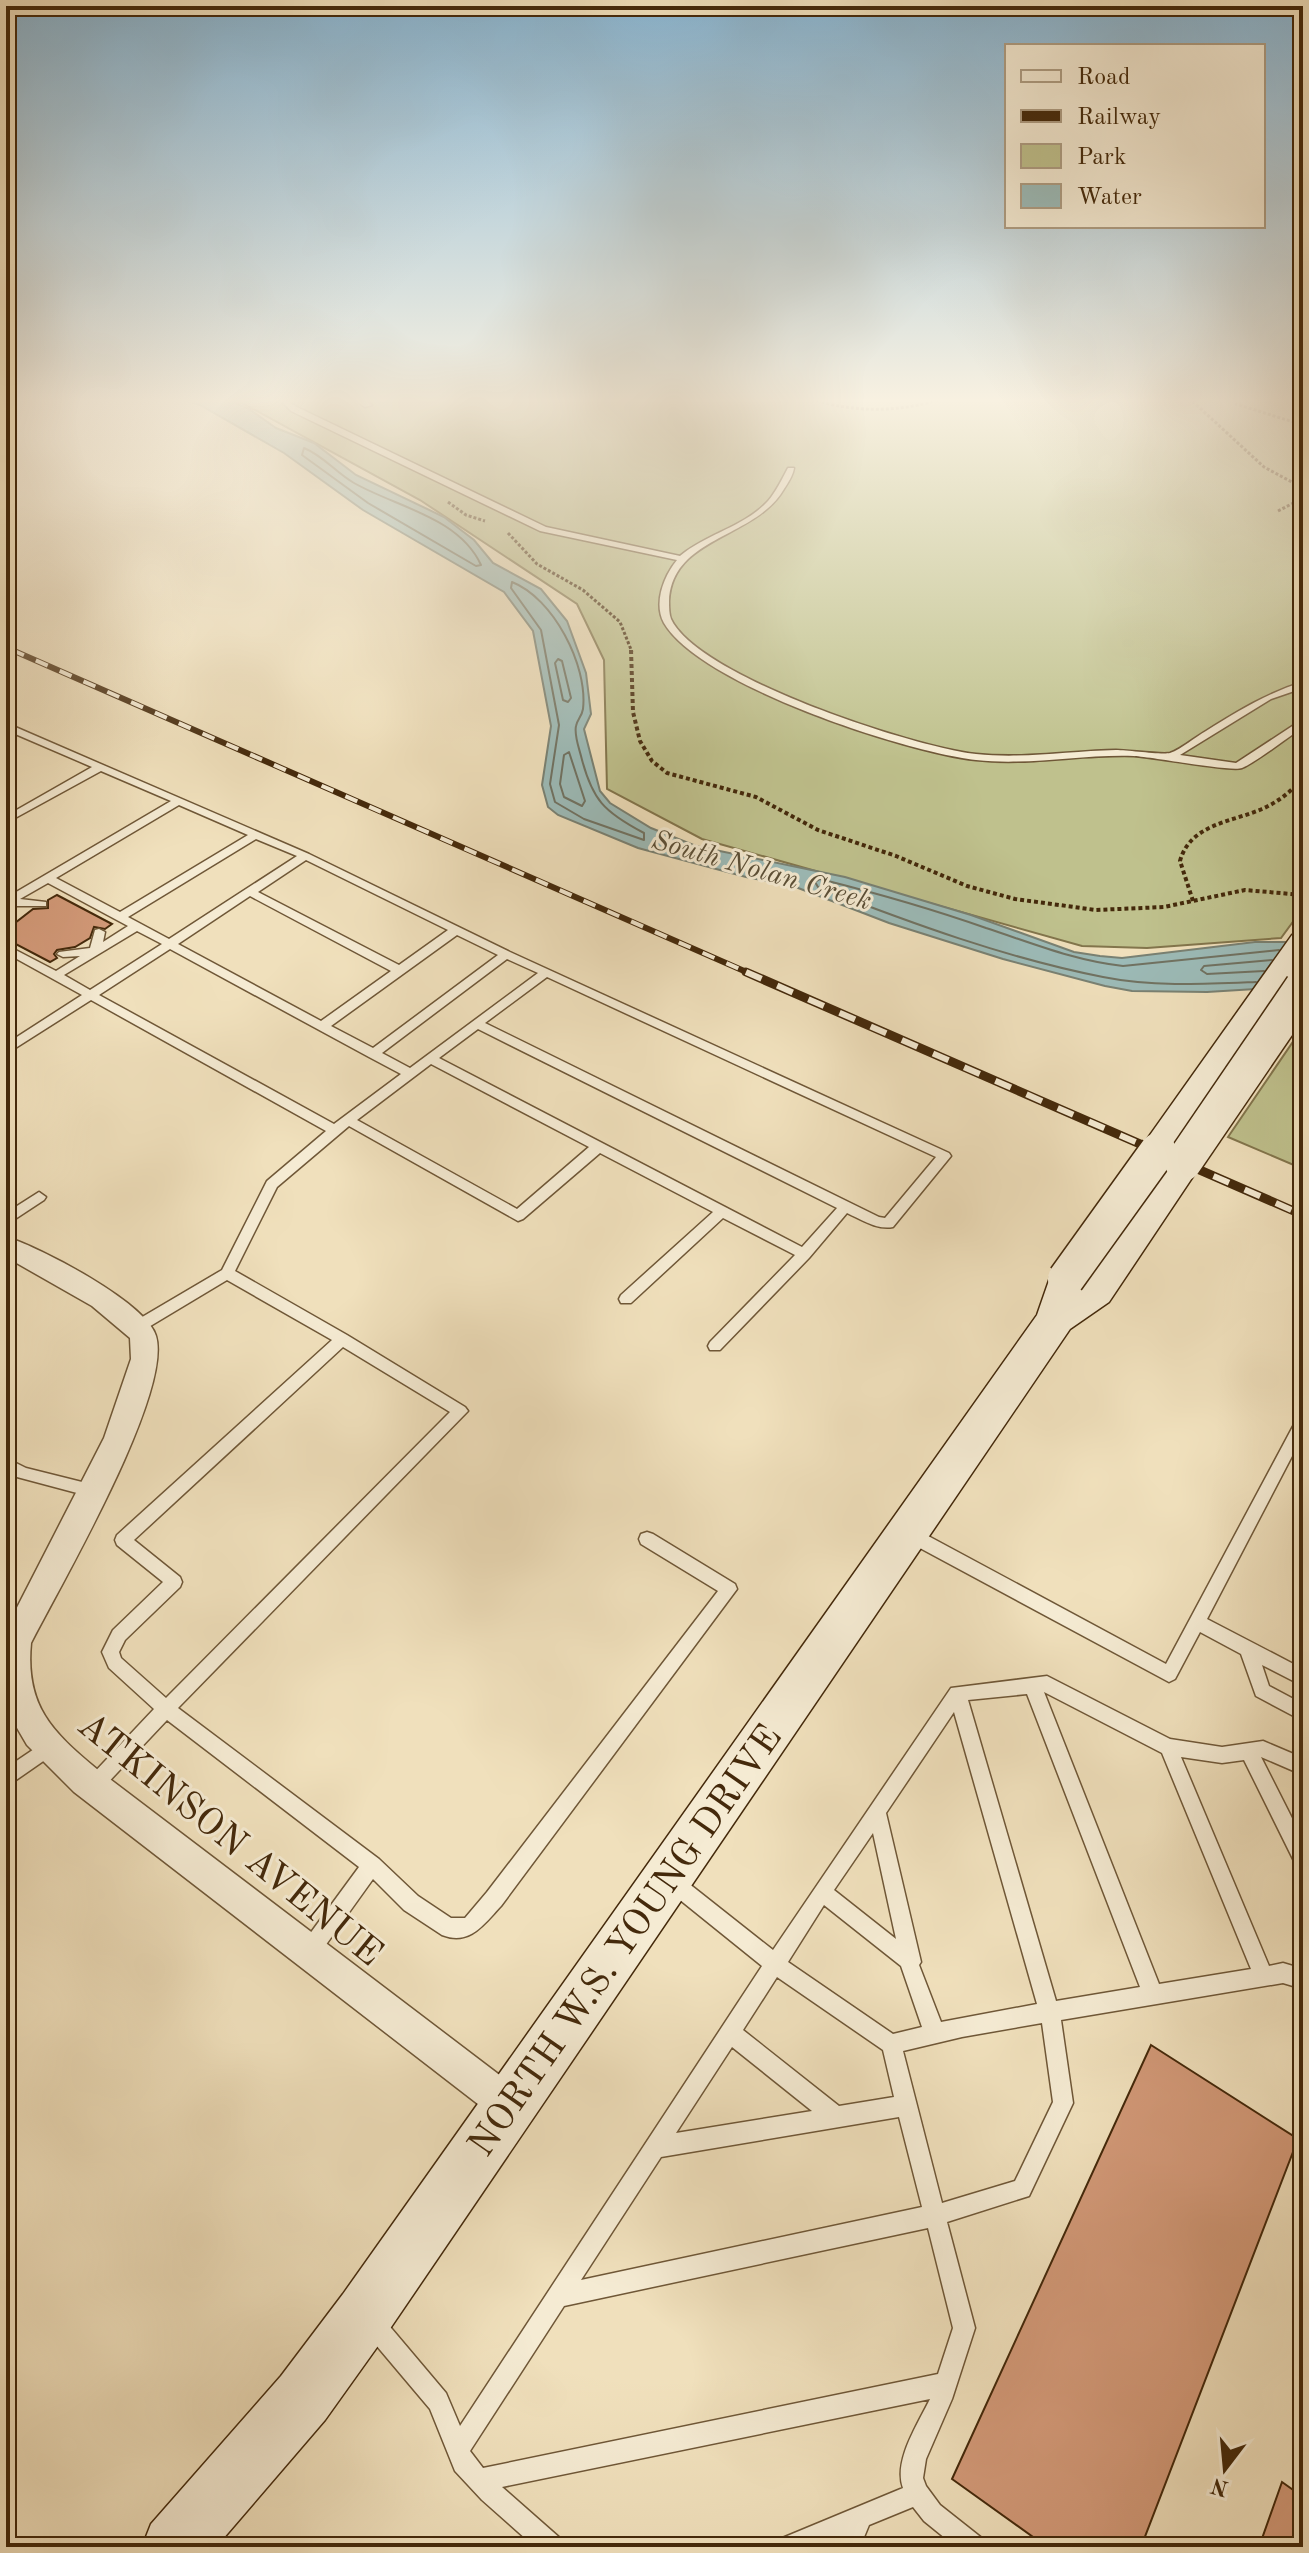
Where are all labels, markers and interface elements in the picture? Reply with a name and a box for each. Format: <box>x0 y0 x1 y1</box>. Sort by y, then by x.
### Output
legend <box>1005 44 1265 228</box>
text: Road <box>1077 66 1130 90</box>
text: Railway <box>1077 106 1161 130</box>
text: Park <box>1077 146 1126 170</box>
text: Water <box>1077 186 1142 210</box>
water label: South Nolan Creek <box>648 827 874 917</box>
street label: ATKINSON AVENUE <box>70 1706 388 1974</box>
street label: NORTH W.S. YOUNG DRIVE <box>463 1719 790 2164</box>
north arrow <box>1185 2429 1265 2509</box>
text: N <box>1209 2473 1231 2499</box>

